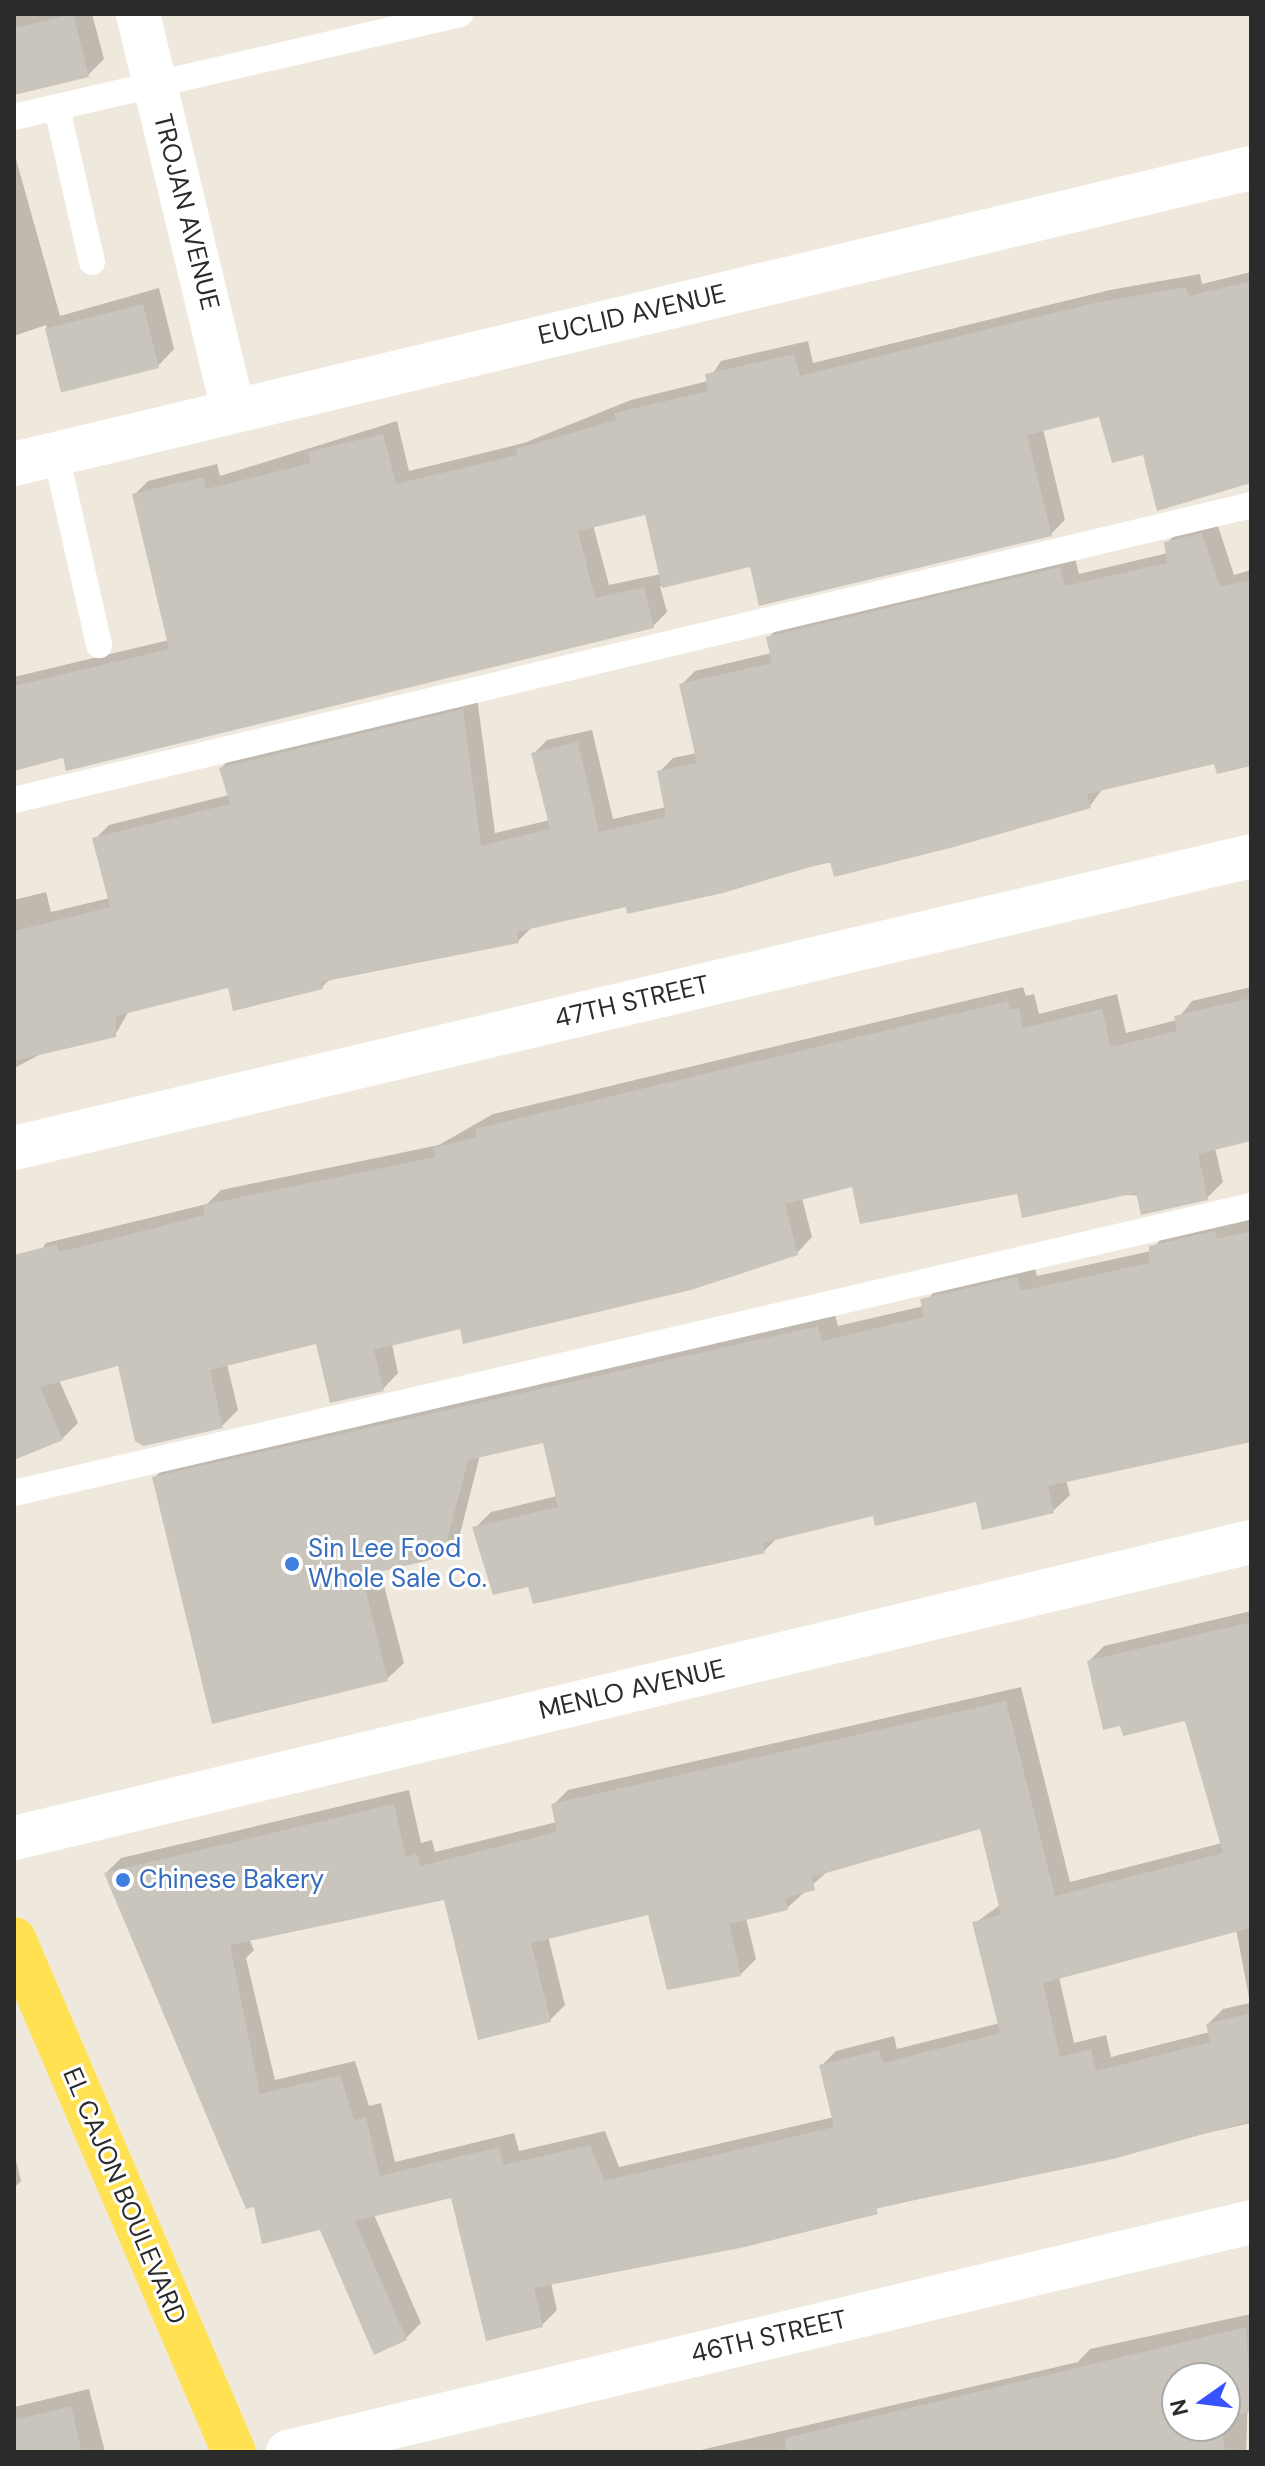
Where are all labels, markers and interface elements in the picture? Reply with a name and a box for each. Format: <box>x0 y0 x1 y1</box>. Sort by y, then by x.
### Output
street label: TROJAN AVENUE <box>147 111 225 313</box>
street label: EUCLID AVENUE <box>535 278 729 352</box>
street label: 47TH STREET <box>552 969 712 1035</box>
place label: Sin Lee Food Whole Sale Co. <box>308 1533 487 1594</box>
marker: Sin Lee Food Whole Sale Co. <box>283 1555 301 1573</box>
street label: MENLO AVENUE <box>536 1653 728 1727</box>
place label: Chinese Bakery <box>139 1864 324 1896</box>
marker: Chinese Bakery <box>114 1871 132 1889</box>
street label: EL CAJON BOULEVARD <box>56 2063 192 2329</box>
street label: 46TH STREET <box>688 2304 850 2370</box>
north arrow <box>1161 2362 1241 2442</box>
text: N <box>1163 2396 1195 2419</box>

